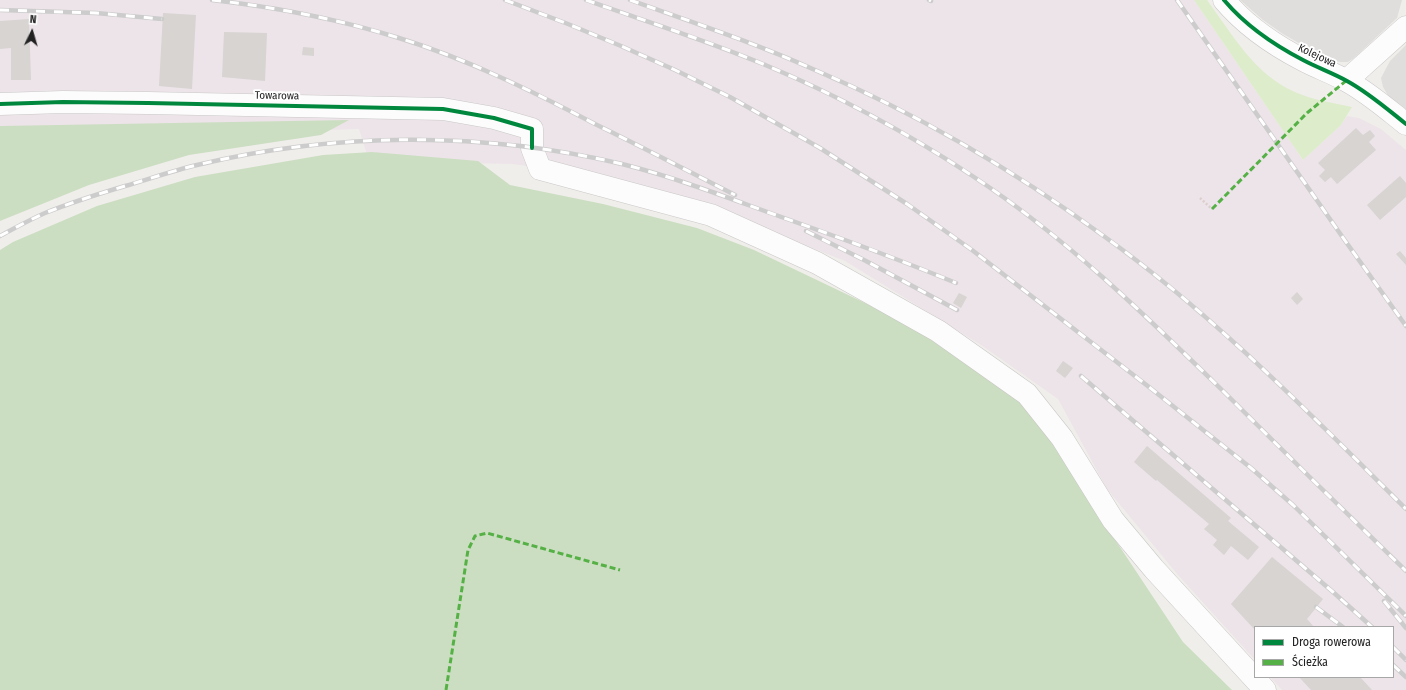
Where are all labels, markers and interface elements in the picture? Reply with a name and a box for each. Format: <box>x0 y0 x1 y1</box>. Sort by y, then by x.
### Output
north arrow <box>12 12 52 52</box>
text: N <box>29 13 37 26</box>
street label: Kolejowa <box>1296 41 1338 71</box>
street label: Towarowa <box>255 89 299 103</box>
legend <box>1254 626 1394 678</box>
text: Droga rowerowa <box>1292 635 1371 649</box>
text: Ścieżka <box>1292 655 1328 669</box>

